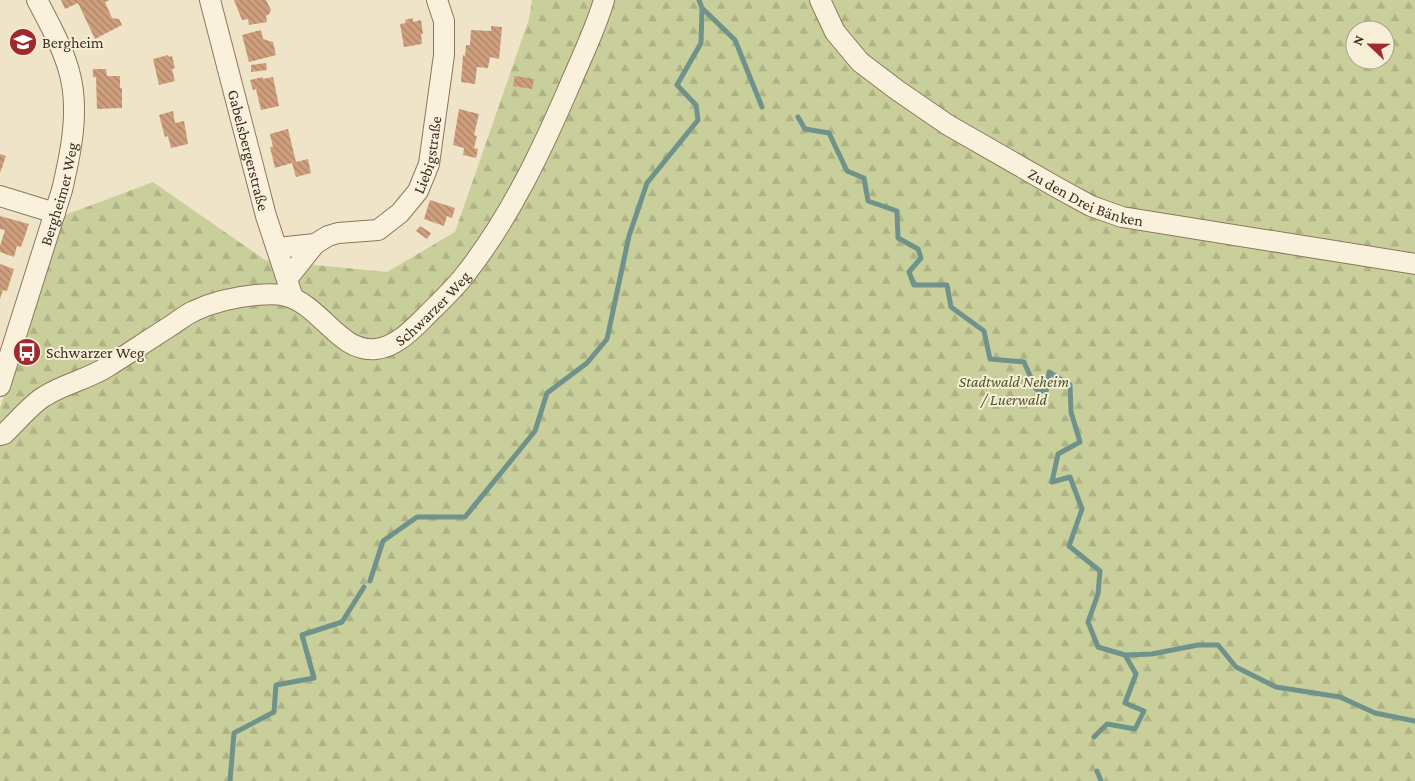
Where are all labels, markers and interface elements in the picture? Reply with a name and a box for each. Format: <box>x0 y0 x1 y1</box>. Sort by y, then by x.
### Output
north arrow <box>1345 20 1395 70</box>
school or university icon: Bergheim <box>8 27 38 57</box>
text: N <box>1349 32 1367 48</box>
place label: Bergheim <box>42 34 104 52</box>
street label: Gabelsbergerstraße <box>225 88 272 213</box>
street label: Liebigstraße <box>410 115 445 196</box>
street label: Bergheimer Weg <box>37 141 81 248</box>
street label: Zu den Drei Bänken <box>1025 165 1145 229</box>
street label: Schwarzer Weg <box>392 268 475 349</box>
bus stop icon: Schwarzer Weg <box>12 337 42 367</box>
place label: Schwarzer Weg <box>46 344 145 362</box>
park label: Stadtwald Neheim / Luerwald <box>959 373 1069 408</box>

